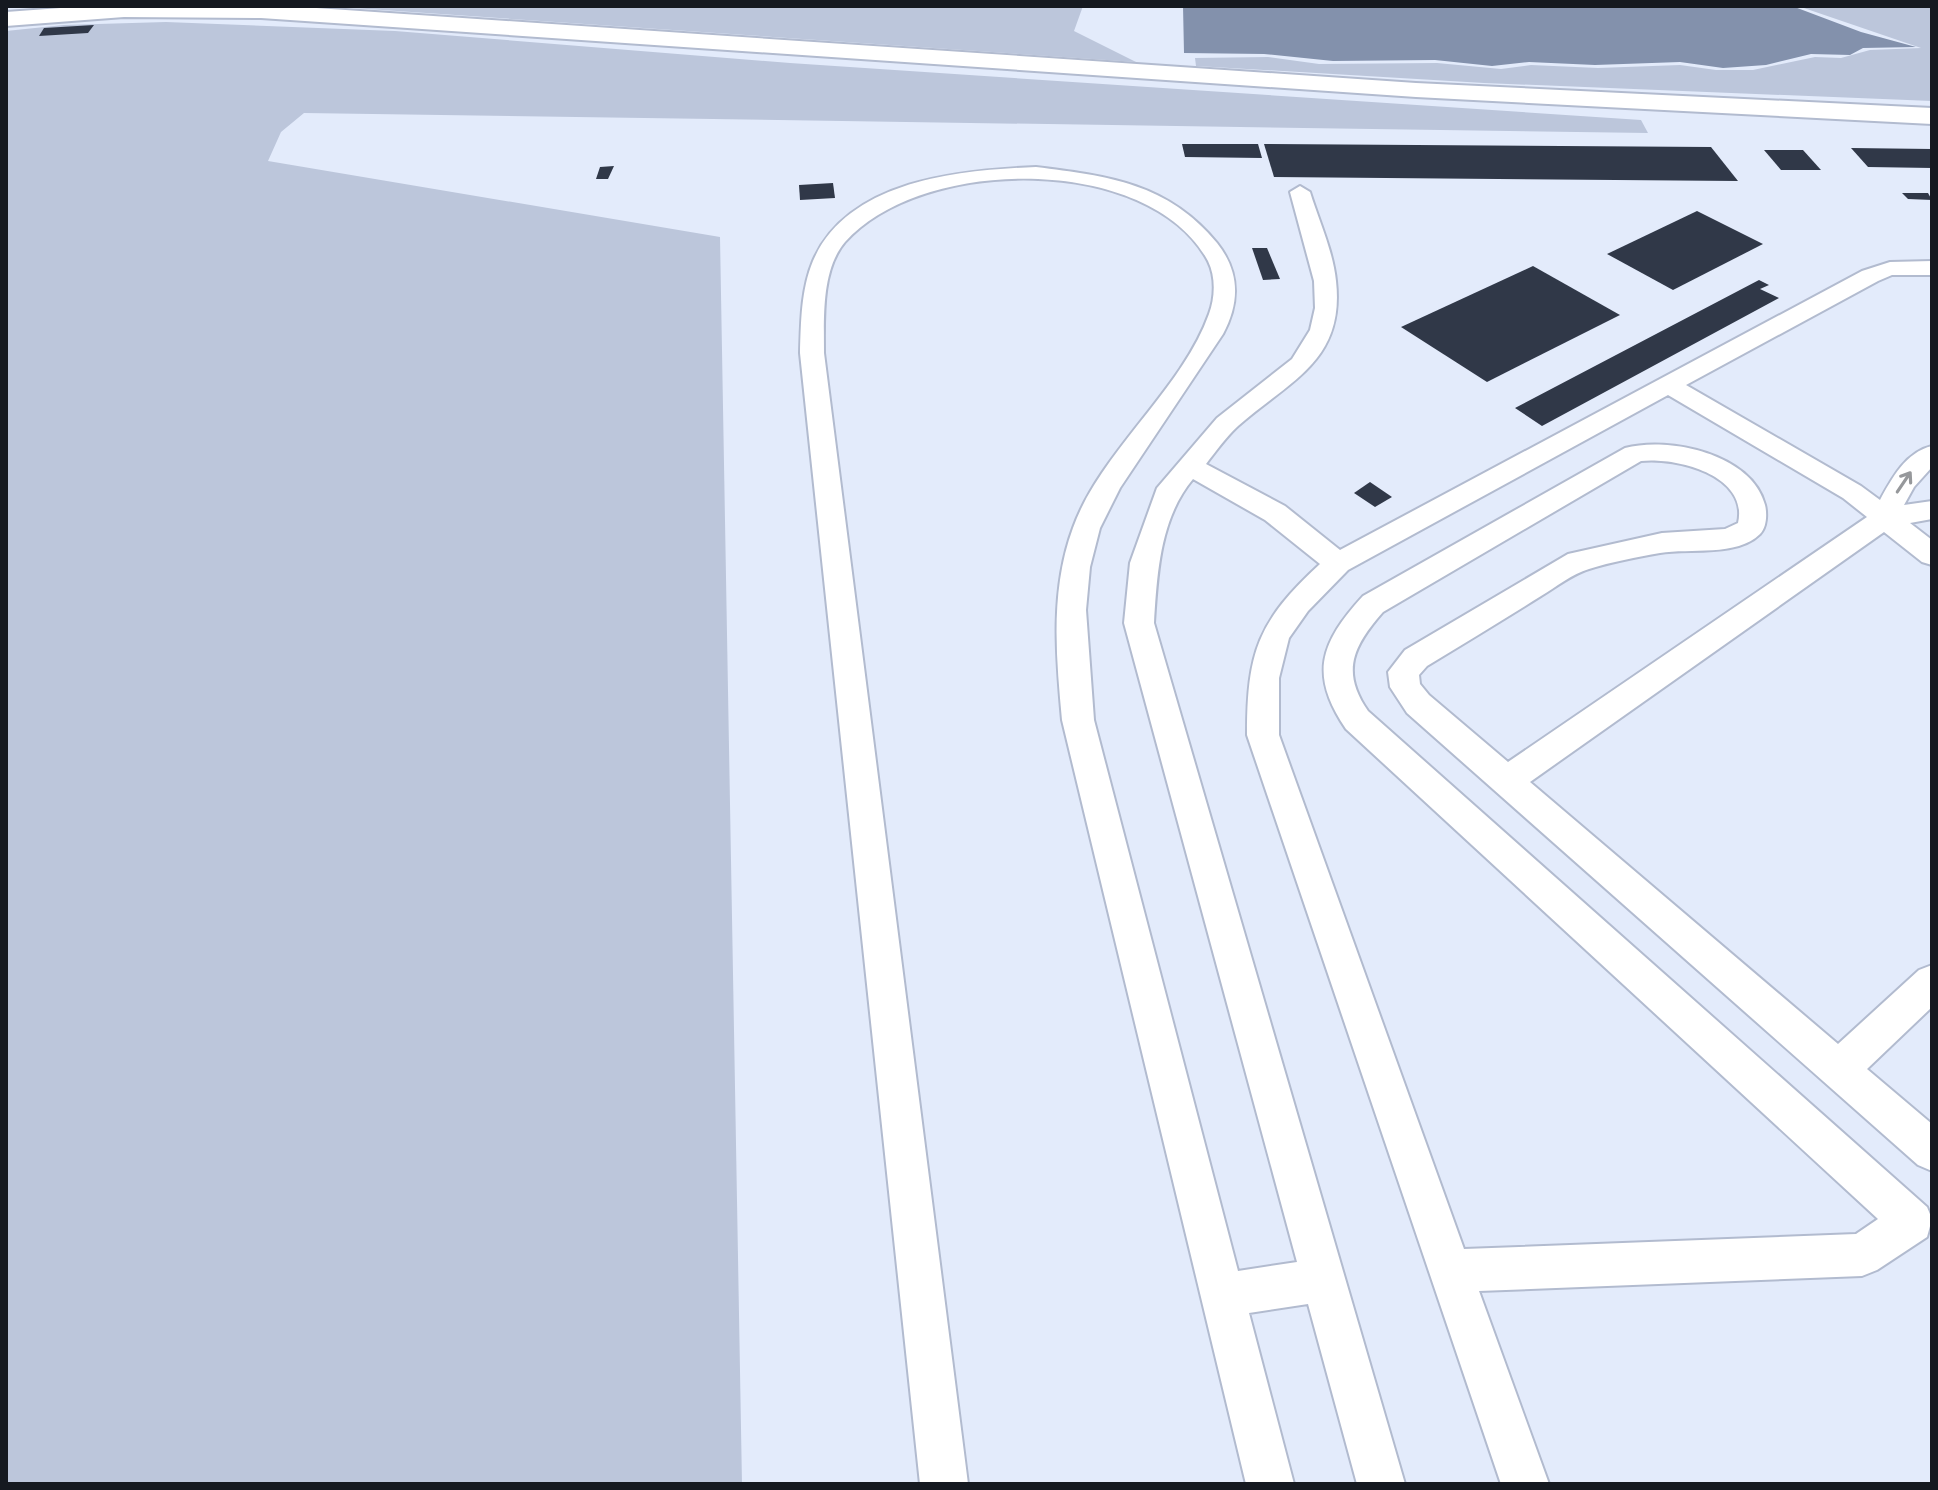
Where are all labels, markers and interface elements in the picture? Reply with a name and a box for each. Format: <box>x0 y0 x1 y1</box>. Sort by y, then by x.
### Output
one-way arrow <box>1896 472 1912 494</box>

